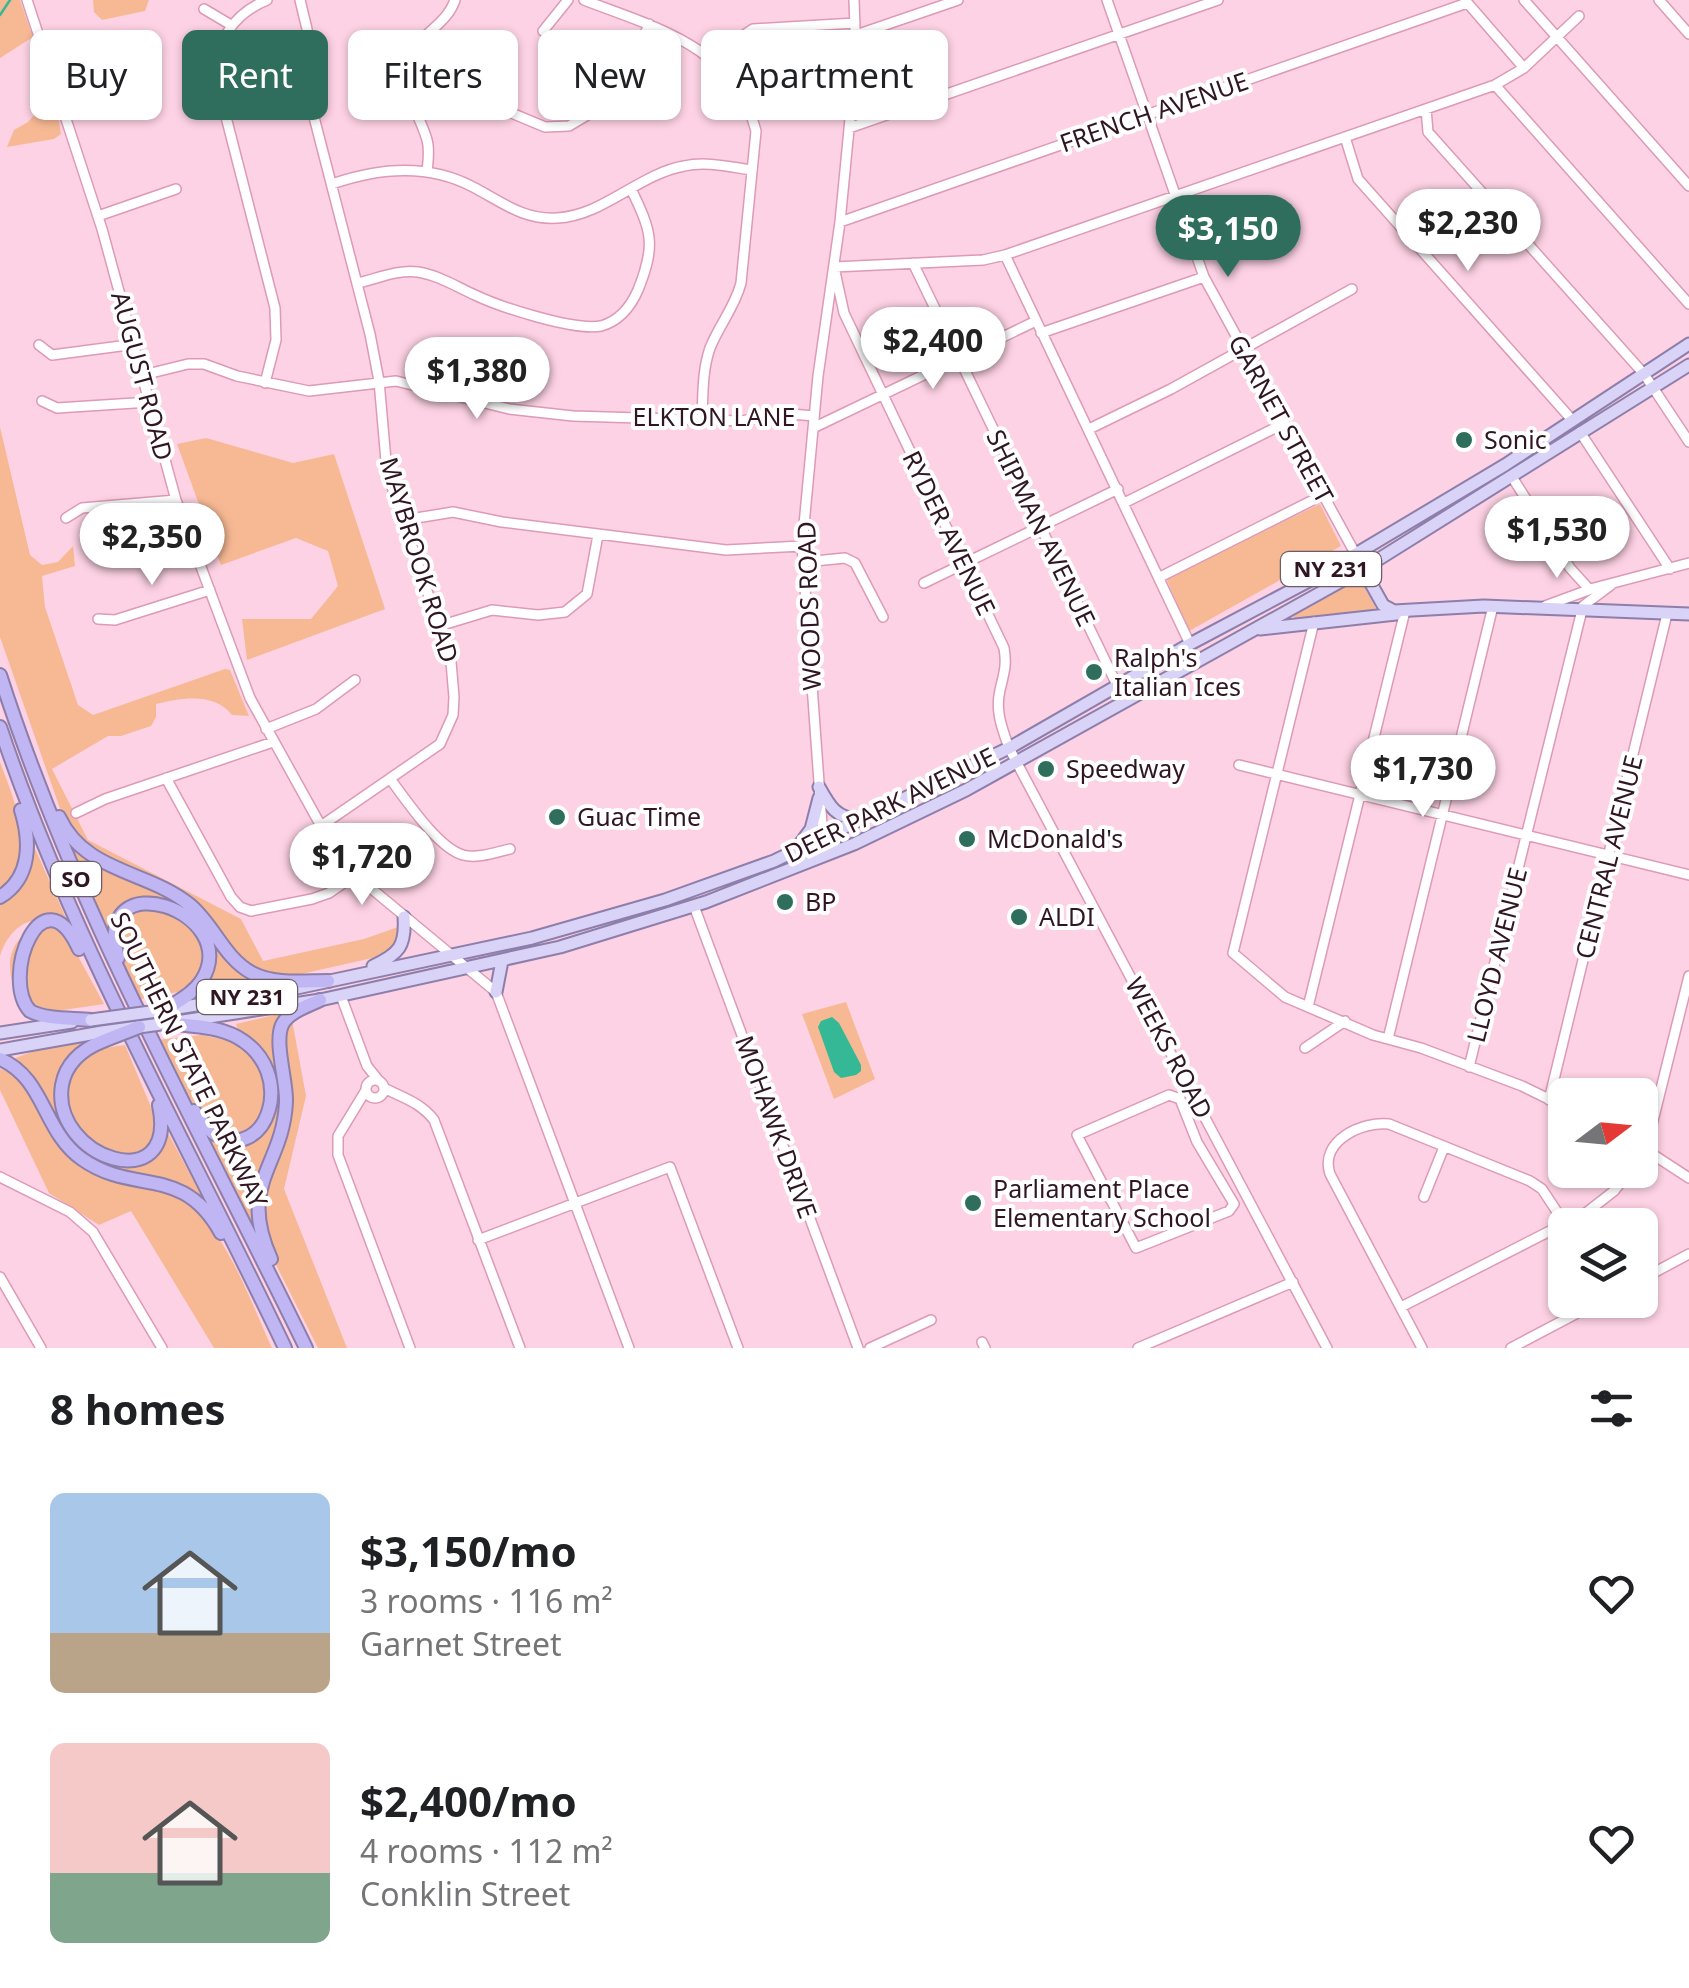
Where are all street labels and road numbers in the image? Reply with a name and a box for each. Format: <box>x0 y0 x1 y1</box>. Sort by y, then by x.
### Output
street label: FRENCH AVENUE <box>1055 63 1252 159</box>
street label: AUGUST ROAD <box>104 287 182 464</box>
street label: GARNET STREET <box>1221 328 1342 509</box>
street label: ELKTON LANE <box>633 399 795 433</box>
street label: SHIPMAN AVENUE <box>979 423 1104 632</box>
street label: RYDER AVENUE <box>895 445 1004 620</box>
street label: MAYBROOK ROAD <box>373 453 467 666</box>
street label: WOODS ROAD <box>788 521 828 691</box>
road number: NY 231 <box>1281 552 1381 586</box>
street label: DEER PARK AVENUE <box>779 738 1001 870</box>
street label: CENTRAL AVENUE <box>1566 751 1650 962</box>
road number: SO <box>51 862 101 896</box>
street label: LLOYD AVENUE <box>1458 864 1534 1046</box>
street label: SOUTHERN STATE PARKWAY <box>103 906 277 1214</box>
street label: WEEKS ROAD <box>1118 971 1221 1124</box>
road number: NY 231 <box>197 980 297 1014</box>
street label: MOHAWK DRIVE <box>728 1031 826 1223</box>

